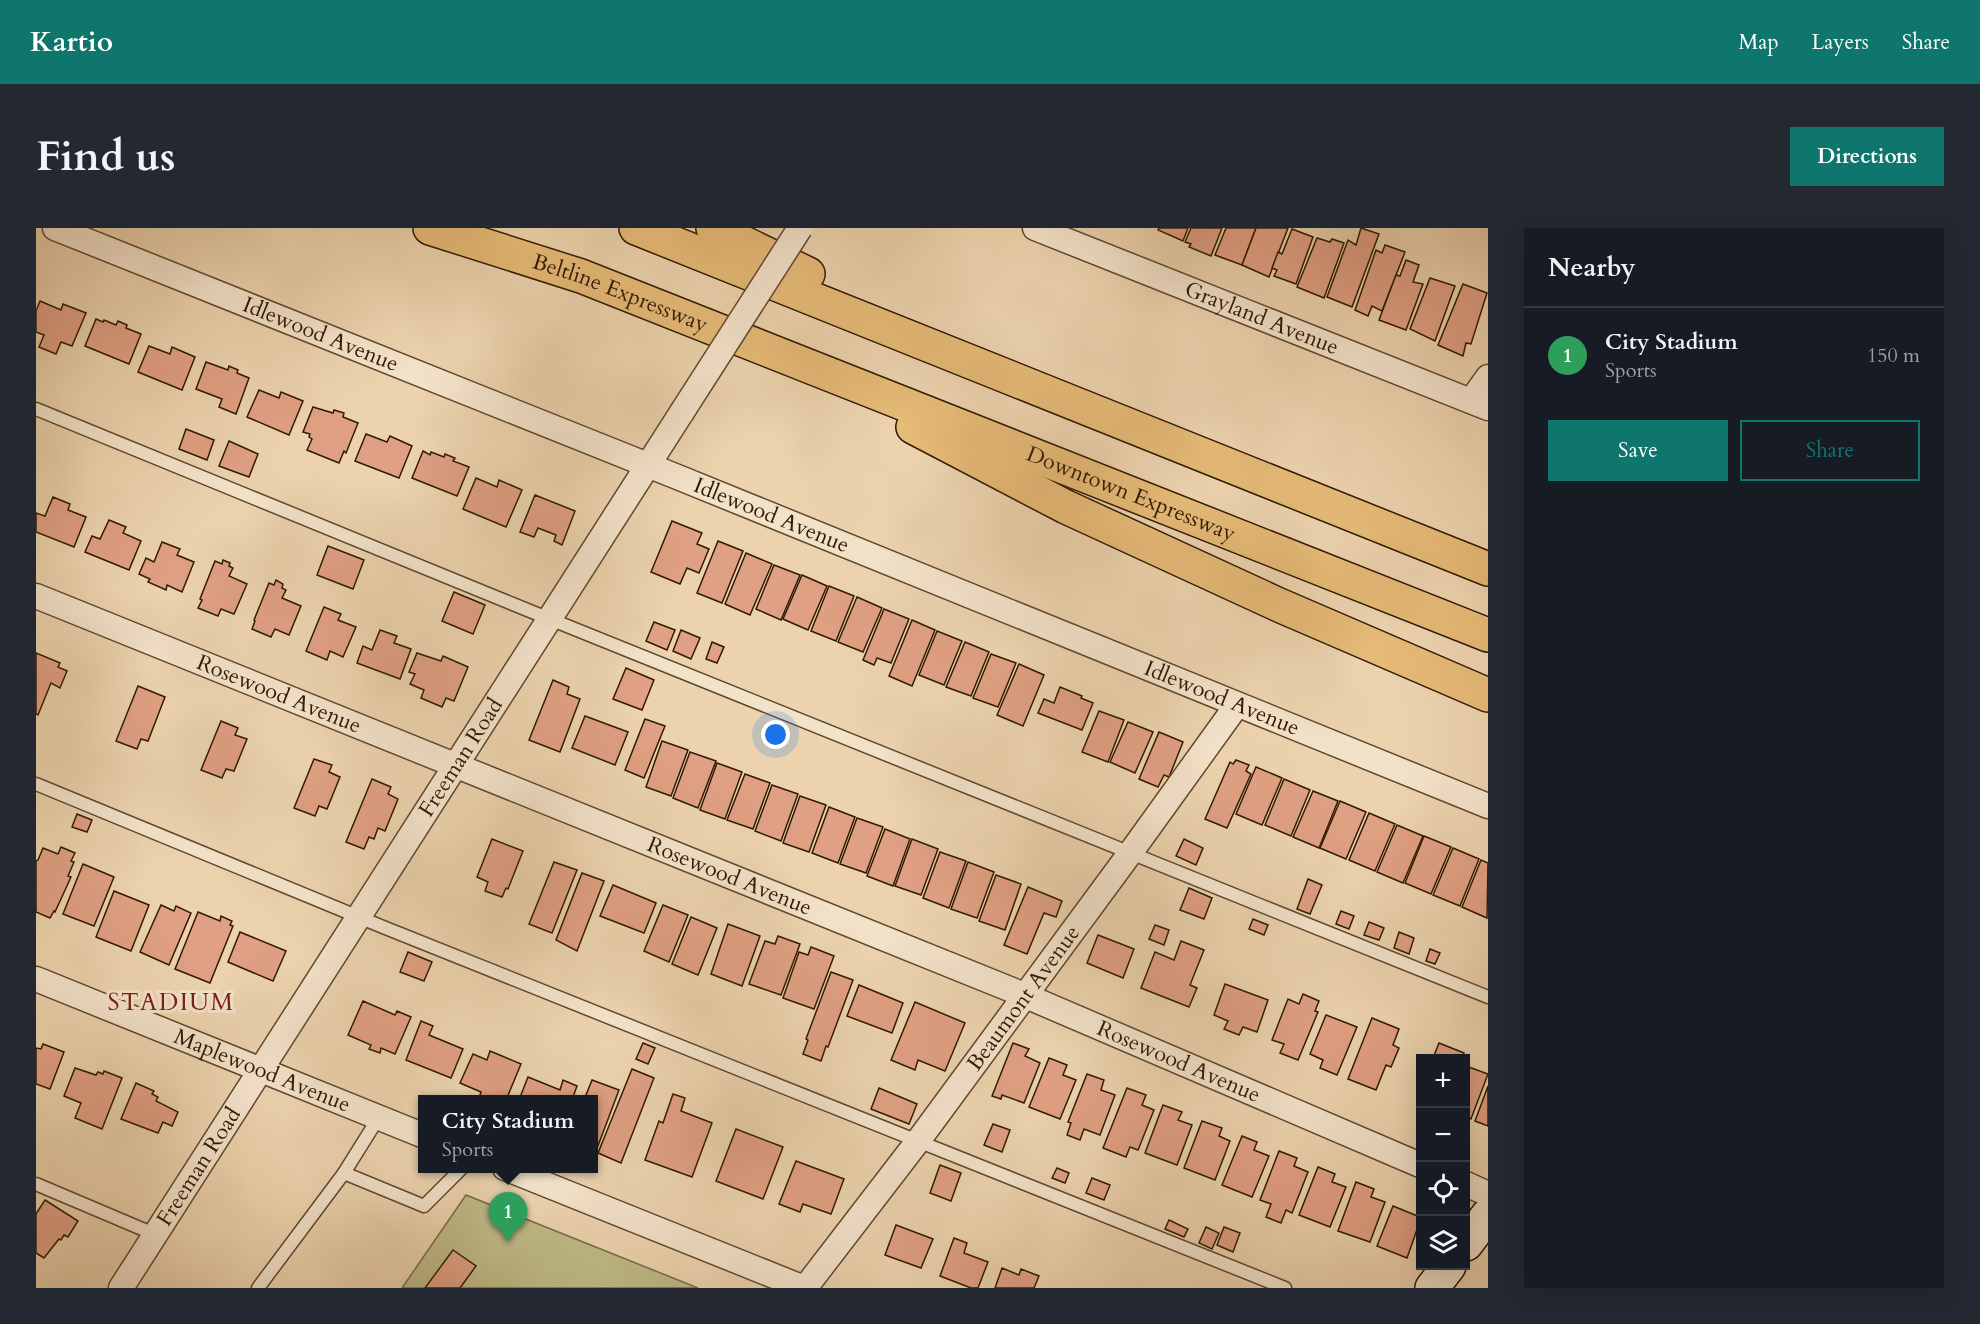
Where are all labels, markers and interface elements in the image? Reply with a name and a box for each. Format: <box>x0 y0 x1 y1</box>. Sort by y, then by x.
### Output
text: Kartio <box>30 23 113 61</box>
text: Map <box>1739 28 1779 57</box>
text: Layers <box>1812 28 1869 57</box>
text: Share <box>1902 28 1950 57</box>
button: Directions <box>1790 127 1944 186</box>
text: Find us <box>36 128 176 185</box>
street label: Beltline Expressway <box>529 246 713 340</box>
text: Nearby <box>1548 250 1636 285</box>
street label: Grayland Avenue <box>1180 274 1343 362</box>
street label: Idlewood Avenue <box>238 290 403 379</box>
text: City Stadium <box>1605 327 1738 357</box>
text: 1 <box>1562 342 1573 369</box>
text: 150 m <box>1867 342 1920 369</box>
text: Sports <box>1605 357 1657 384</box>
button: Save <box>1548 420 1728 481</box>
button: Share <box>1740 420 1920 481</box>
street label: Downtown Expressway <box>1022 439 1240 549</box>
street label: Idlewood Avenue <box>689 470 854 560</box>
street label: Rosewood Avenue <box>192 647 366 741</box>
street label: Idlewood Avenue <box>1140 653 1304 743</box>
street label: Freeman Road <box>412 692 510 823</box>
your location <box>761 720 790 749</box>
street label: Rosewood Avenue <box>643 829 816 923</box>
street label: Beaumont Avenue <box>960 919 1087 1077</box>
district label: STADIUM <box>107 986 235 1019</box>
street label: Rosewood Avenue <box>1092 1013 1265 1110</box>
street label: Maplewood Avenue <box>169 1021 355 1120</box>
map controls <box>1416 1054 1470 1270</box>
button: + <box>1416 1054 1470 1108</box>
popup <box>418 1095 598 1173</box>
street label: Freeman Road <box>149 1101 248 1232</box>
text: City Stadium <box>442 1106 574 1136</box>
button: − <box>1416 1108 1470 1162</box>
text: Sports <box>442 1136 493 1163</box>
button: locate <box>1416 1162 1470 1216</box>
pin: 1 <box>488 1192 528 1242</box>
button: layers <box>1416 1216 1470 1270</box>

